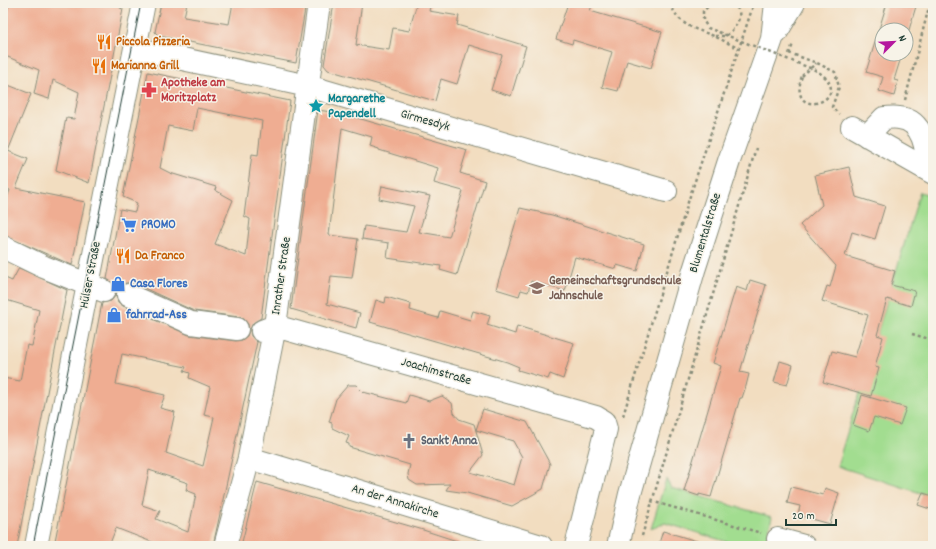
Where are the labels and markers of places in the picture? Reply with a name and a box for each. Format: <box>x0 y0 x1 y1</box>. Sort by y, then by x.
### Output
restaurant icon: Piccola Pizzeria <box>95 33 113 51</box>
place label: Piccola Pizzeria <box>116 33 191 52</box>
restaurant icon: Marianna Grill <box>90 57 108 75</box>
place label: Marianna Grill <box>111 57 180 76</box>
place label: Apotheke am Moritzplatz <box>161 74 225 108</box>
pharmacy icon: Apotheke am Moritzplatz <box>140 81 158 99</box>
place label: Margarethe Papendell <box>328 90 386 124</box>
place icon: Margarethe Papendell <box>307 97 325 115</box>
supermarket icon: PROMO <box>120 216 138 234</box>
place label: PROMO <box>141 216 176 235</box>
restaurant icon: Da Franco <box>114 247 132 265</box>
place label: Da Franco <box>135 247 185 266</box>
place label: Gemeinschaftsgrundschule Jahnschule <box>549 272 681 306</box>
shop icon: Casa Flores <box>109 275 127 293</box>
place label: Casa Flores <box>130 275 188 294</box>
school or university icon: Gemeinschaftsgrundschule Jahnschule <box>528 279 546 297</box>
shop icon: fahrrad-Ass <box>105 306 123 324</box>
place label: fahrrad-Ass <box>125 306 187 325</box>
church icon: Sankt Anna <box>400 432 418 450</box>
place label: Sankt Anna <box>421 432 478 451</box>

